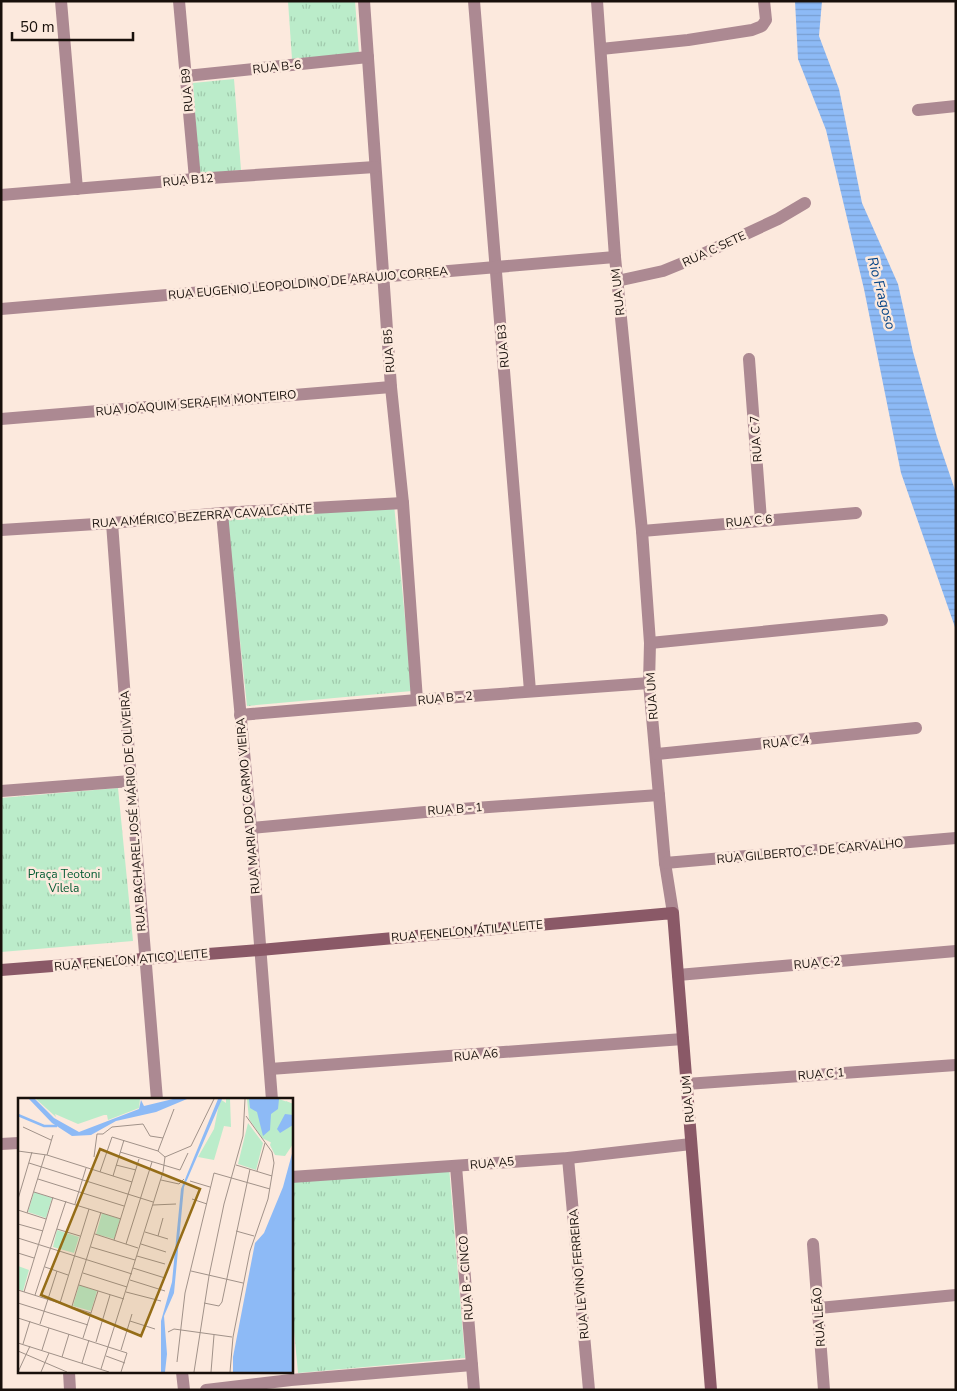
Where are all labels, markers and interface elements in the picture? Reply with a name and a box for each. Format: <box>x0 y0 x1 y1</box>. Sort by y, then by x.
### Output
scale bar <box>12 10 134 42</box>
text: 50 m <box>20 17 55 37</box>
street label: RUA B-6 <box>252 56 302 78</box>
street label: RUA B9 <box>177 67 197 113</box>
street label: RUA B12 <box>162 170 214 190</box>
street label: RUA C SETE <box>680 227 748 271</box>
water label: Rio Fragoso <box>863 255 900 332</box>
street label: RUA EUGENIO LEOPOLDINO DE ARAUJO CORREA <box>167 263 449 303</box>
street label: RUA UM <box>608 268 628 316</box>
street label: RUA B3 <box>493 323 513 369</box>
street label: RUA B5 <box>379 329 399 373</box>
street label: RUA JOAQUIM SERAFIM MONTEIRO <box>95 386 297 420</box>
street label: RUA C 7 <box>746 415 766 463</box>
street label: RUA AMÉRICO BEZERRA CAVALCANTE <box>91 500 313 532</box>
street label: RUA C 6 <box>725 511 773 531</box>
street label: RUA UM <box>642 672 662 720</box>
street label: RUA B - 2 <box>417 688 473 708</box>
street label: RUA BACHAREL JOSÉ MÁRIO DE OLIVEIRA <box>117 690 149 932</box>
street label: RUA MARIA DO CARMO VIEIRA <box>232 717 264 895</box>
street label: RUA C 4 <box>762 732 810 752</box>
street label: RUA B - 1 <box>427 799 483 819</box>
street label: RUA GILBERTO C. DE CARVALHO <box>716 835 904 867</box>
park label: Praça Teotoni Vilela <box>28 866 100 896</box>
street label: RUA FENELON ÁTILA LEITE <box>390 916 544 946</box>
street label: RUA FENELON ATICO LEITE <box>53 945 209 975</box>
street label: RUA C 2 <box>793 953 841 973</box>
street label: RUA A6 <box>453 1045 499 1065</box>
street label: RUA C 1 <box>797 1064 845 1084</box>
street label: RUA UM <box>678 1075 698 1123</box>
inset map <box>18 1098 292 1374</box>
street label: RUA A5 <box>469 1153 515 1173</box>
street label: RUA LEVINO FERREIRA <box>565 1208 593 1340</box>
street label: RUA B - CINCO <box>455 1235 477 1321</box>
street label: RUA LEÃO <box>809 1287 829 1347</box>

